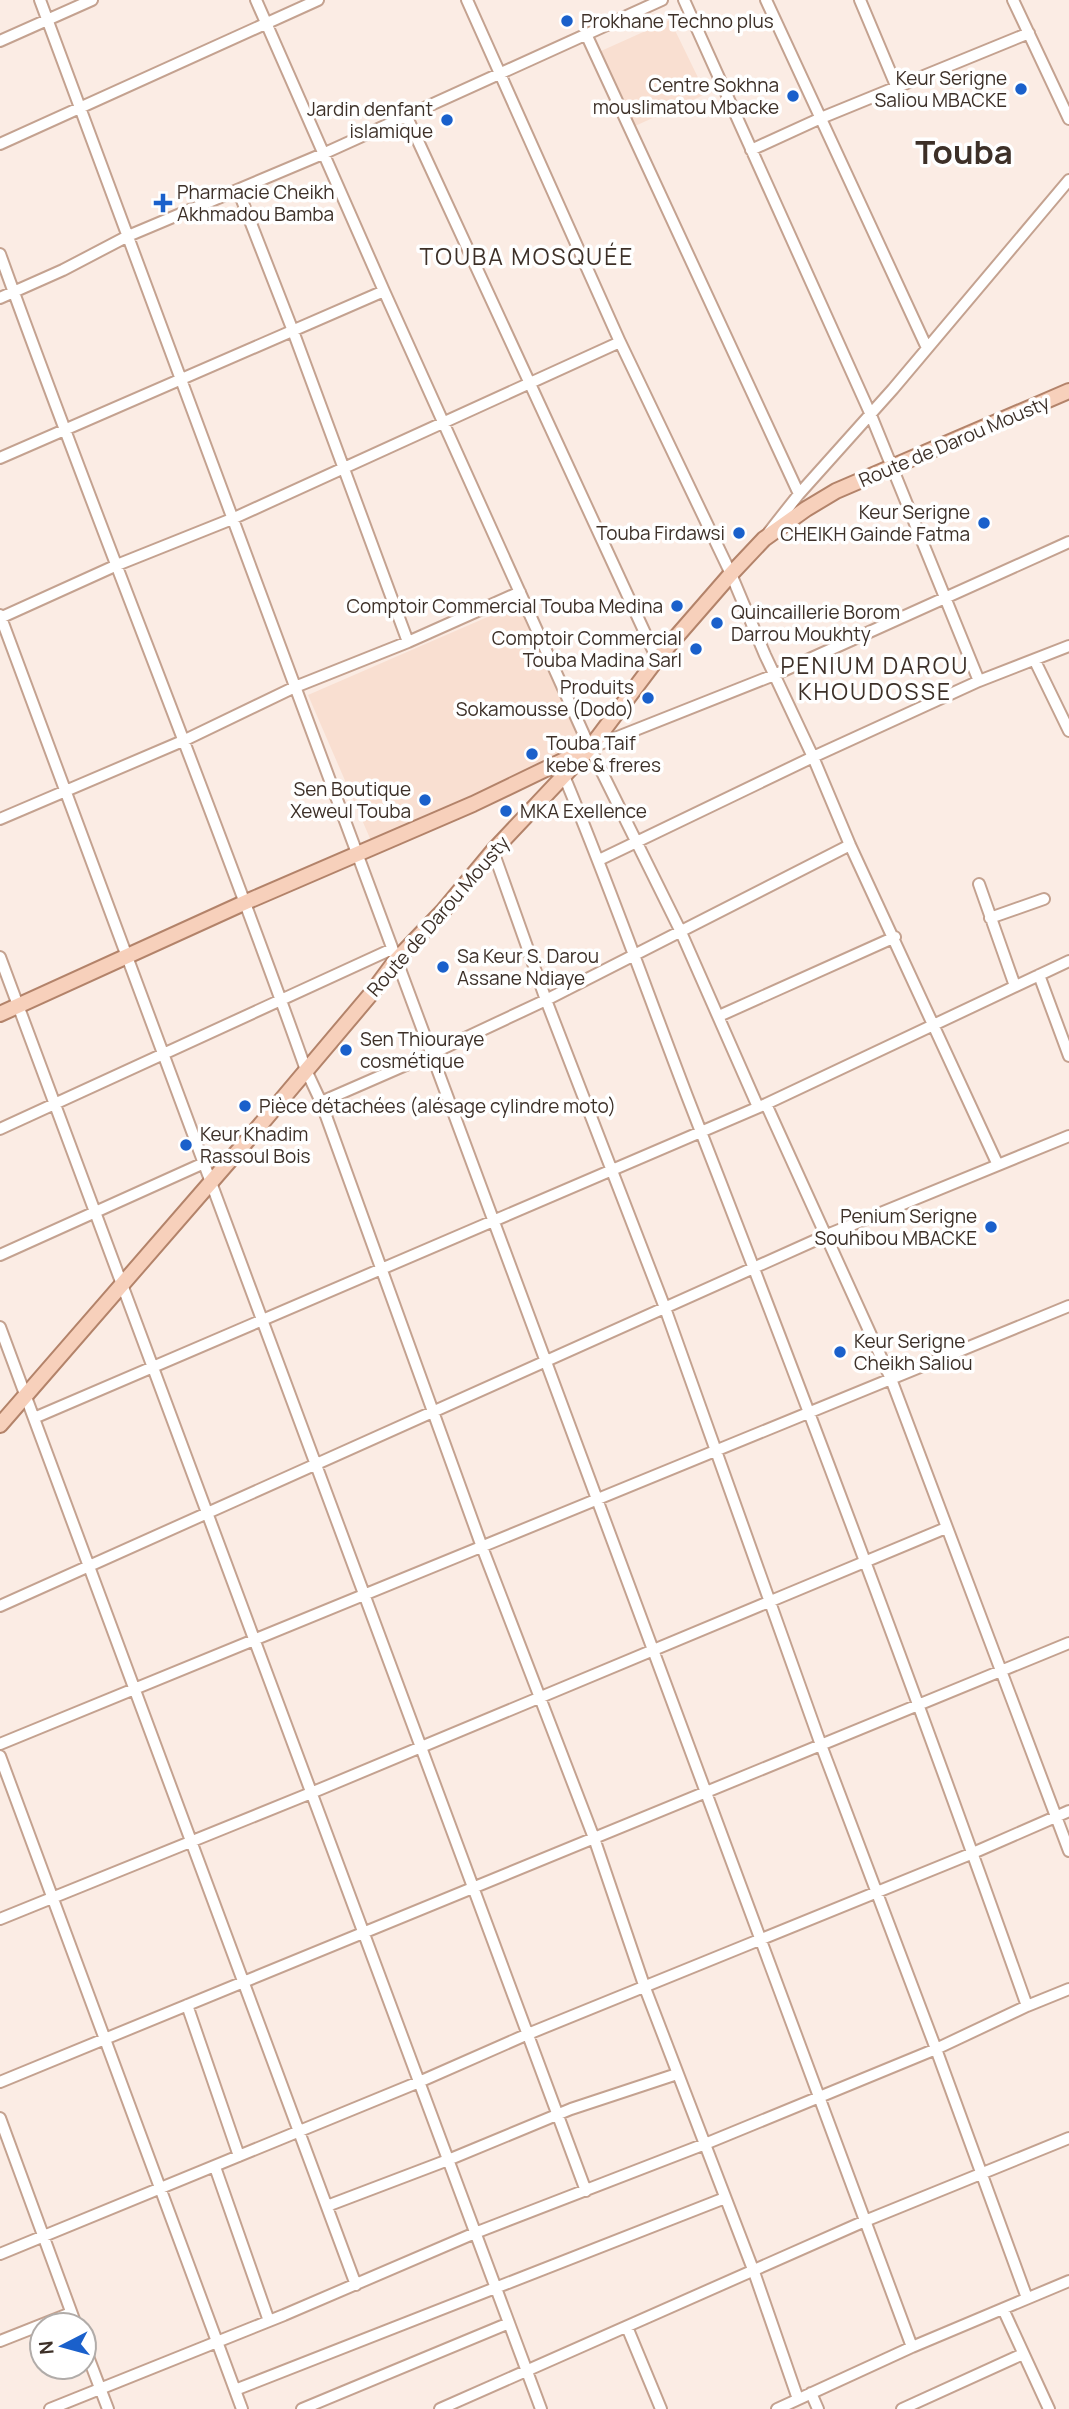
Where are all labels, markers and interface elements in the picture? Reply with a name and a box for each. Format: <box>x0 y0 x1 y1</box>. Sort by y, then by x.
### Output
place label: Prokhane Techno plus <box>581 8 774 34</box>
marker: Prokhane Techno plus <box>559 13 575 29</box>
place label: Keur Serigne Saliou MBACKE <box>875 65 1007 113</box>
place label: Centre Sokhna mouslimatou Mbacke <box>593 72 779 120</box>
marker: Keur Serigne Saliou MBACKE <box>1013 81 1029 97</box>
marker: Centre Sokhna mouslimatou Mbacke <box>785 88 801 104</box>
place label: Jardin denfant islamique <box>307 96 433 144</box>
marker: Jardin denfant islamique <box>439 112 455 128</box>
district label: Touba <box>915 129 1013 174</box>
place label: Pharmacie Cheikh Akhmadou Bamba <box>177 179 335 227</box>
marker: Pharmacie Cheikh Akhmadou Bamba <box>155 195 171 211</box>
district label: TOUBA MOSQUÉE <box>420 240 634 272</box>
street label: Route de Darou Mousty <box>855 389 1053 493</box>
place label: Keur Serigne CHEIKH Gainde Fatma <box>780 499 970 547</box>
marker: Keur Serigne CHEIKH Gainde Fatma <box>976 515 992 531</box>
place label: Touba Firdawsi <box>596 520 725 546</box>
marker: Touba Firdawsi <box>731 525 747 541</box>
place label: Comptoir Commercial Touba Medina <box>346 593 663 619</box>
marker: Comptoir Commercial Touba Medina <box>669 598 685 614</box>
place label: Quincaillerie Borom Darrou Moukhty <box>731 599 900 647</box>
marker: Quincaillerie Borom Darrou Moukhty <box>709 615 725 631</box>
place label: Comptoir Commercial Touba Madina Sarl <box>492 625 682 673</box>
marker: Comptoir Commercial Touba Madina Sarl <box>688 641 704 657</box>
district label: PENIUM DAROU KHOUDOSSE <box>780 649 970 707</box>
place label: Produits Sokamousse (Dodo) <box>456 674 634 722</box>
marker: Produits Sokamousse (Dodo) <box>640 690 656 706</box>
place label: Touba Taif kebe & freres <box>546 730 661 778</box>
marker: Touba Taif kebe & freres <box>524 746 540 762</box>
place label: Sen Boutique Xeweul Touba <box>290 776 411 824</box>
marker: Sen Boutique Xeweul Touba <box>417 792 433 808</box>
place label: MKA Exellence <box>520 798 647 824</box>
marker: MKA Exellence <box>498 803 514 819</box>
street label: Route de Darou Mousty <box>361 830 515 1002</box>
place label: Sa Keur S. Darou Assane Ndiaye <box>457 943 599 991</box>
marker: Sa Keur S. Darou Assane Ndiaye <box>435 959 451 975</box>
place label: Sen Thiouraye cosmétique <box>360 1026 484 1074</box>
marker: Sen Thiouraye cosmétique <box>338 1042 354 1058</box>
place label: Pièce détachées (alésage cylindre moto) <box>259 1093 616 1119</box>
marker: Pièce détachées (alésage cylindre moto) <box>237 1098 253 1114</box>
place label: Keur Khadim Rassoul Bois <box>200 1121 311 1169</box>
marker: Keur Khadim Rassoul Bois <box>178 1137 194 1153</box>
place label: Penium Serigne Souhibou MBACKE <box>814 1203 977 1251</box>
marker: Penium Serigne Souhibou MBACKE <box>983 1219 999 1235</box>
place label: Keur Serigne Cheikh Saliou <box>854 1328 973 1376</box>
marker: Keur Serigne Cheikh Saliou <box>832 1344 848 1360</box>
north arrow <box>28 2311 98 2381</box>
text: N <box>32 2340 60 2356</box>

